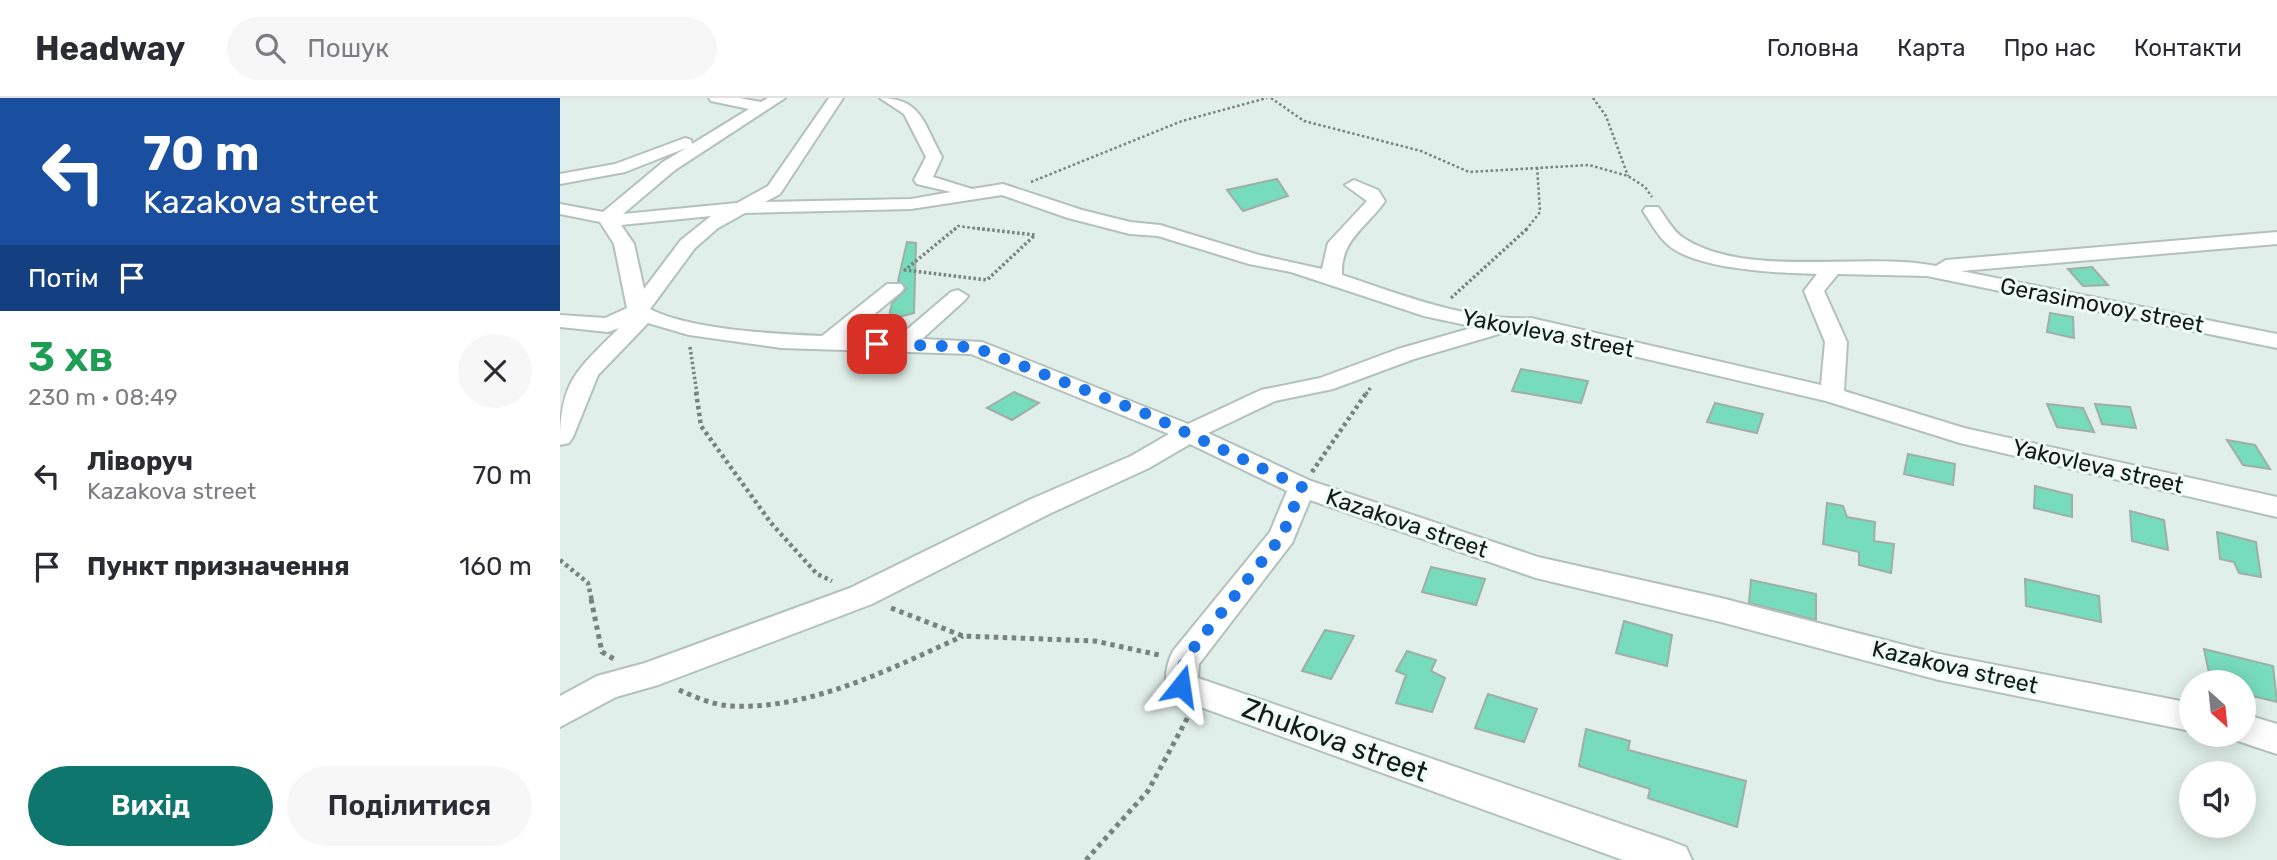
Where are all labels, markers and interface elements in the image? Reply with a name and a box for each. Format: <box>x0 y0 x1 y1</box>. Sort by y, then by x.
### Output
search box <box>227 17 717 80</box>
text: Headway <box>35 29 185 68</box>
icon: search <box>251 29 289 67</box>
text: Пошук <box>307 33 389 64</box>
text: Головна <box>1767 34 1859 62</box>
text: Карта <box>1897 34 1965 62</box>
text: Про нас <box>2003 34 2096 62</box>
text: Контакти <box>2134 34 2242 62</box>
text: 70 m <box>143 124 260 182</box>
icon: left <box>28 126 119 217</box>
text: Kazakova street <box>143 183 379 221</box>
icon: arrive <box>113 259 151 297</box>
text: Потім <box>28 263 99 294</box>
street label: Gerasimovoy street <box>1998 272 2206 338</box>
street label: Yakovleva street <box>1460 303 1636 363</box>
pin <box>847 314 907 374</box>
icon: arrive <box>858 325 896 363</box>
text: 3 хв <box>28 332 113 382</box>
button: close <box>458 334 532 408</box>
text: 230 m · 08:49 <box>28 383 178 411</box>
street label: Yakovleva street <box>2010 433 2186 499</box>
text: Ліворуч <box>87 446 193 477</box>
icon: left <box>28 457 66 495</box>
text: 70 m <box>473 460 532 491</box>
text: Kazakova street <box>87 477 256 505</box>
street label: Kazakova street <box>1322 482 1492 564</box>
icon: arrive <box>28 548 66 586</box>
text: Пункт призначення <box>87 551 350 582</box>
text: 160 m <box>459 551 532 582</box>
street label: Kazakova street <box>1869 634 2041 700</box>
position arrow <box>1144 649 1218 723</box>
north arrow <box>2179 670 2256 747</box>
map controls <box>2179 670 2256 838</box>
street label: Zhukova street <box>1238 691 1432 789</box>
button: sound <box>2179 761 2256 838</box>
button: Вихід <box>28 766 273 846</box>
button: Поділитися <box>287 766 532 846</box>

